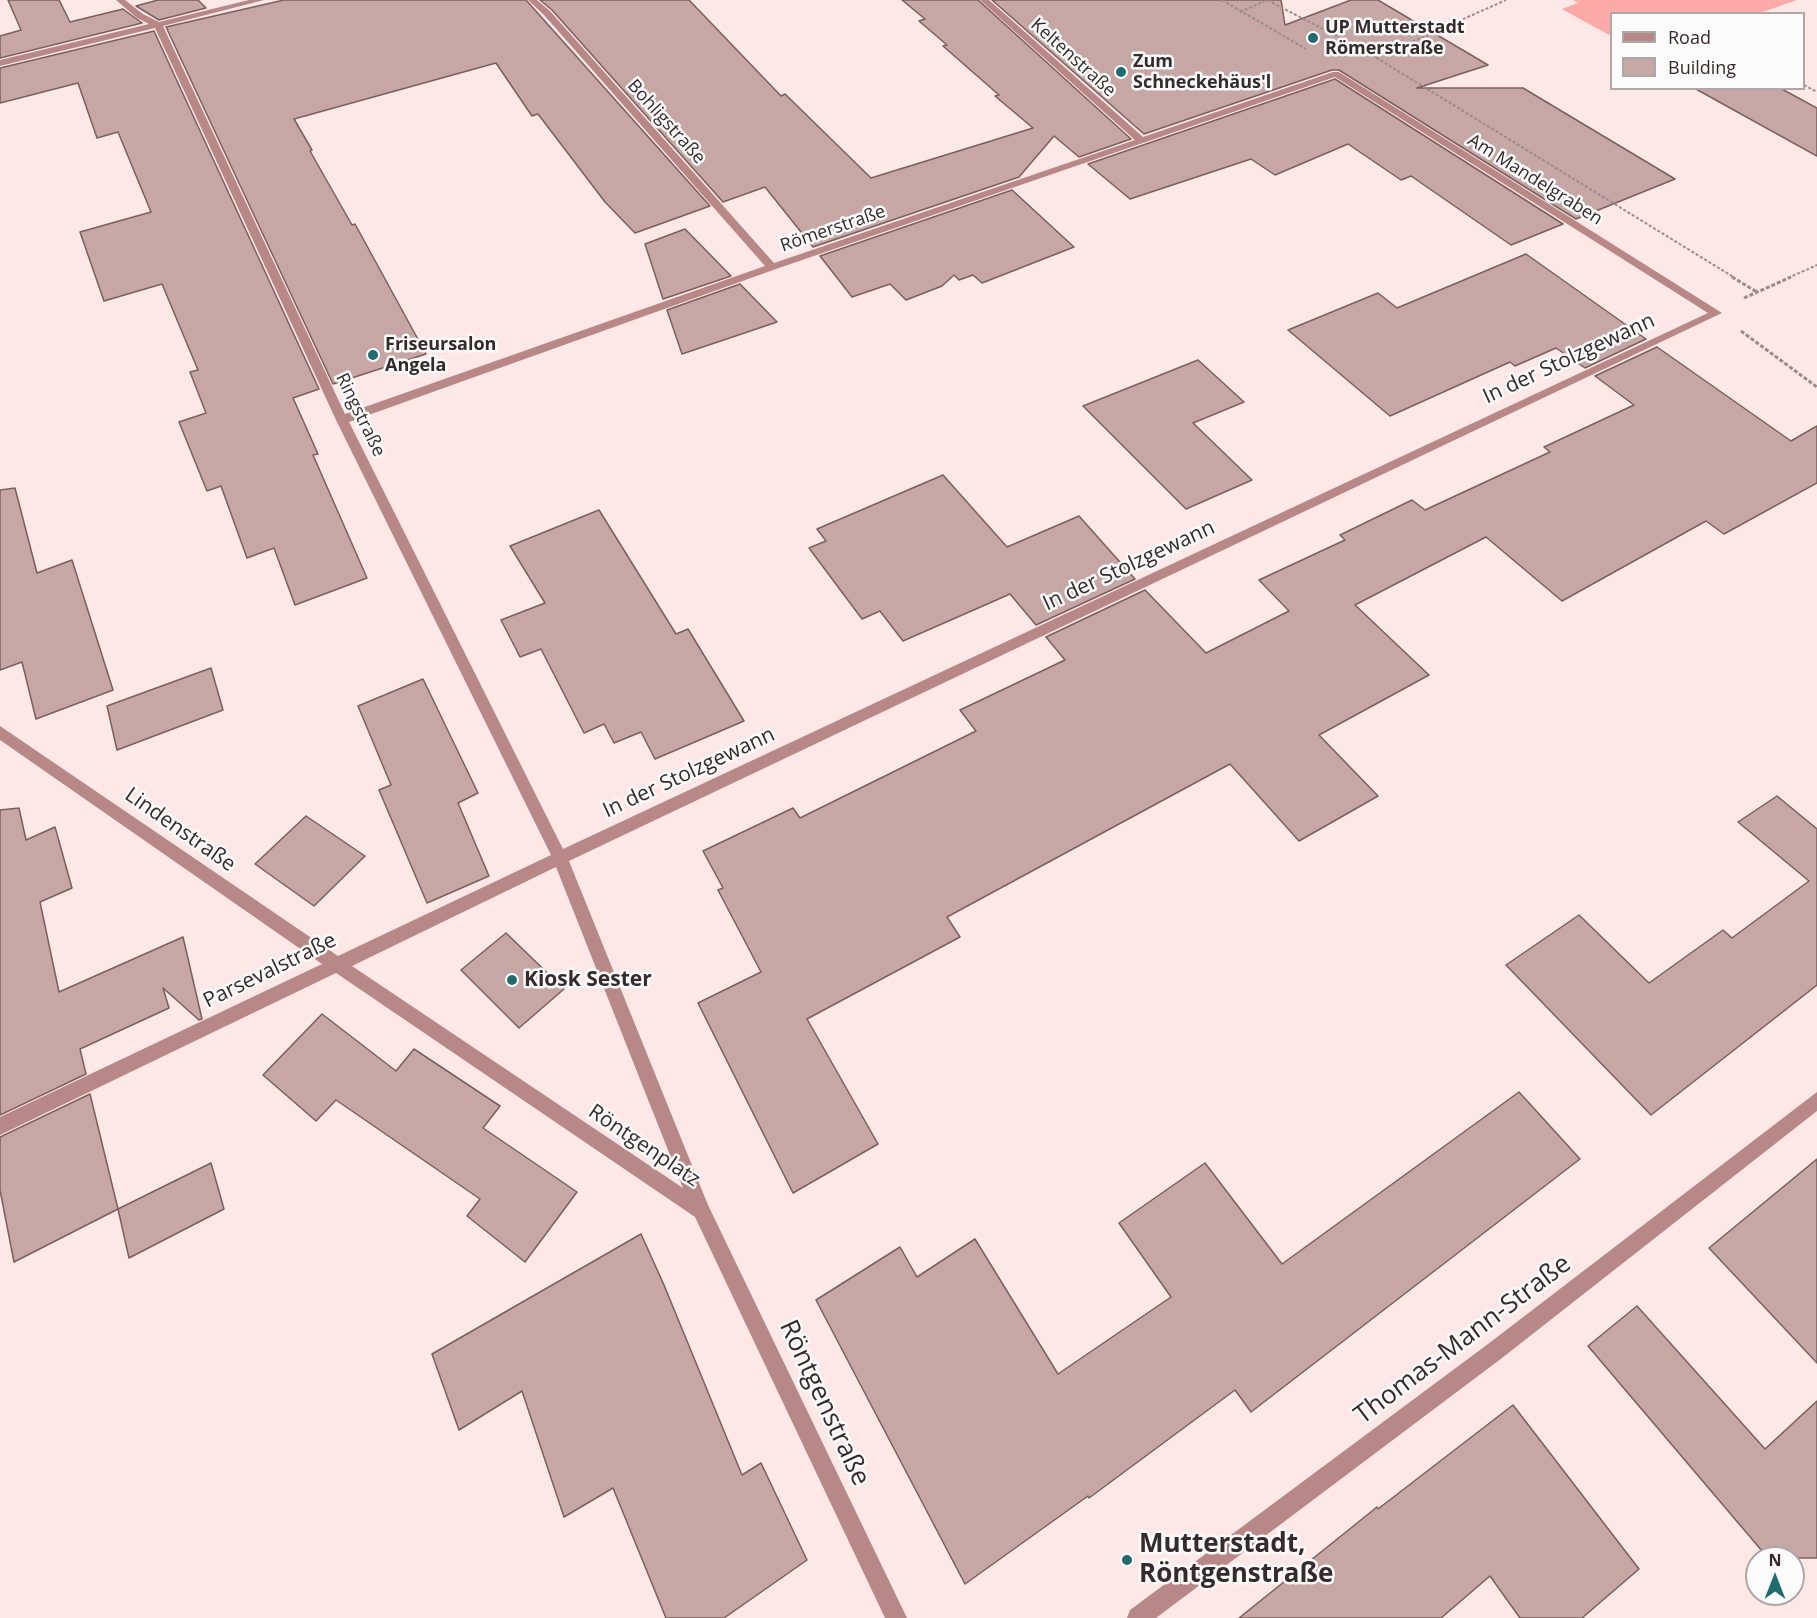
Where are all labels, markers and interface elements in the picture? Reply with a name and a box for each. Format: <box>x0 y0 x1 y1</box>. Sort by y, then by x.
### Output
legend <box>1610 12 1805 90</box>
street label: Keltenstraße <box>1026 14 1120 102</box>
place label: UP Mutterstadt Römerstraße <box>1325 17 1465 60</box>
text: Road <box>1668 25 1711 49</box>
marker: UP Mutterstadt Römerstraße <box>1306 31 1320 45</box>
place label: Zum Schneckehäus'l <box>1133 51 1271 94</box>
text: Building <box>1668 55 1736 79</box>
marker: Zum Schneckehäus'l <box>1114 65 1128 79</box>
street label: Bohligstraße <box>623 75 709 169</box>
street label: Am Mandelgraben <box>1464 130 1606 230</box>
street label: Römerstraße <box>778 201 888 257</box>
street label: In der Stolzgewann <box>1479 308 1659 410</box>
place label: Friseursalon Angela <box>385 334 496 376</box>
marker: Friseursalon Angela <box>366 348 380 362</box>
street label: Ringstraße <box>331 370 389 460</box>
street label: In der Stolzgewann <box>1039 515 1219 617</box>
street label: In der Stolzgewann <box>599 722 779 824</box>
street label: Lindenstraße <box>120 783 240 877</box>
street label: Parsevalstraße <box>199 928 341 1014</box>
place label: Kiosk Sester <box>524 967 652 993</box>
marker: Kiosk Sester <box>505 973 519 987</box>
street label: Röntgenplatz <box>583 1099 705 1193</box>
street label: Thomas-Mann-Straße <box>1349 1249 1577 1431</box>
street label: Röntgenstraße <box>772 1315 876 1491</box>
place label: Mutterstadt, Röntgenstraße <box>1139 1529 1333 1590</box>
north arrow <box>1745 1546 1805 1606</box>
text: N <box>1768 1549 1782 1571</box>
marker: Mutterstadt, Röntgenstraße <box>1120 1553 1134 1567</box>

